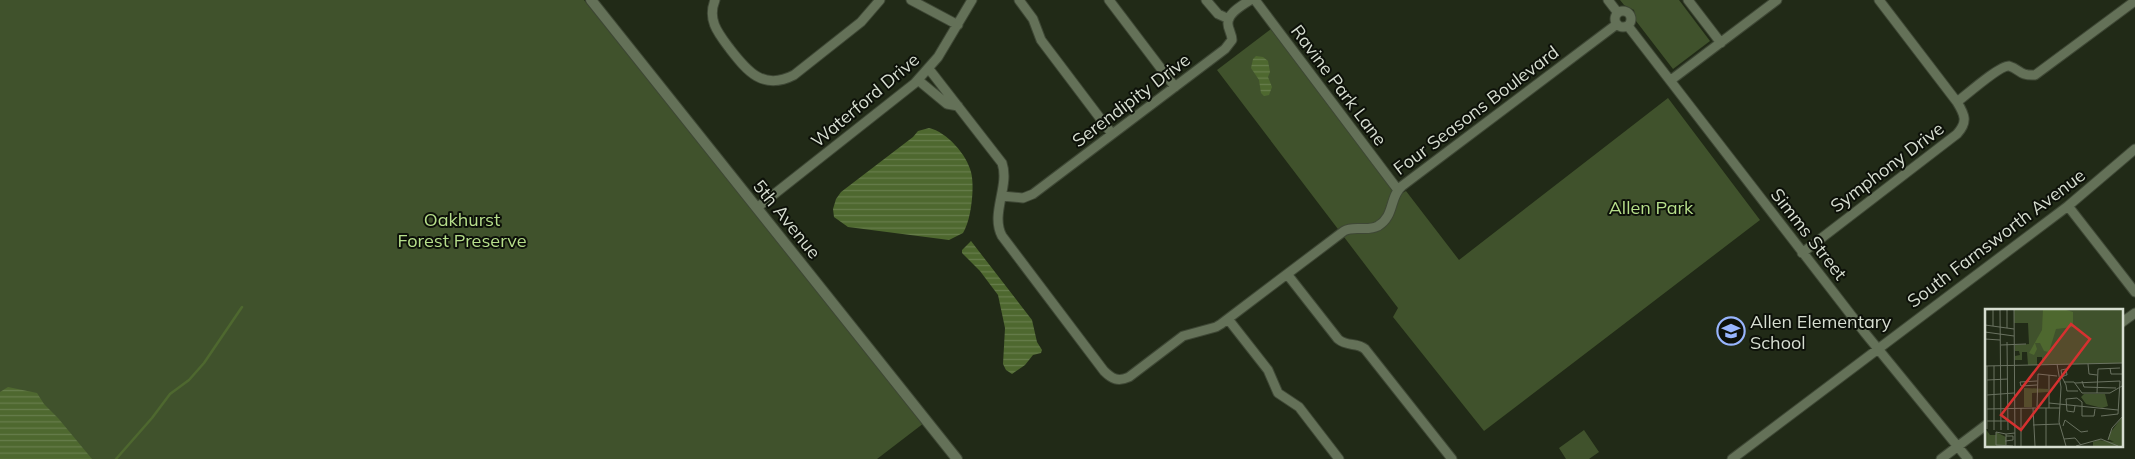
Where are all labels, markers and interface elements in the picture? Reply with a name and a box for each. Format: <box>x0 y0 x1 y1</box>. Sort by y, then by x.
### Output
street label: Ravine Park Lane <box>1286 20 1392 150</box>
street label: Four Seasons Boulevard <box>1389 40 1563 180</box>
street label: Waterford Drive <box>806 48 924 152</box>
street label: Serendipity Drive <box>1067 48 1195 152</box>
street label: Symphony Drive <box>1826 117 1948 217</box>
street label: South Farnsworth Avenue <box>1902 164 2090 312</box>
street label: 5th Avenue <box>748 175 826 263</box>
street label: Simms Street <box>1766 183 1852 285</box>
park label: Allen Park <box>1609 196 1694 219</box>
park label: Oakhurst Forest Preserve <box>398 208 526 252</box>
inset map <box>1985 309 2122 446</box>
place label: Allen Elementary School <box>1750 310 1892 354</box>
school or university icon: Allen Elementary School <box>1716 316 1746 346</box>

